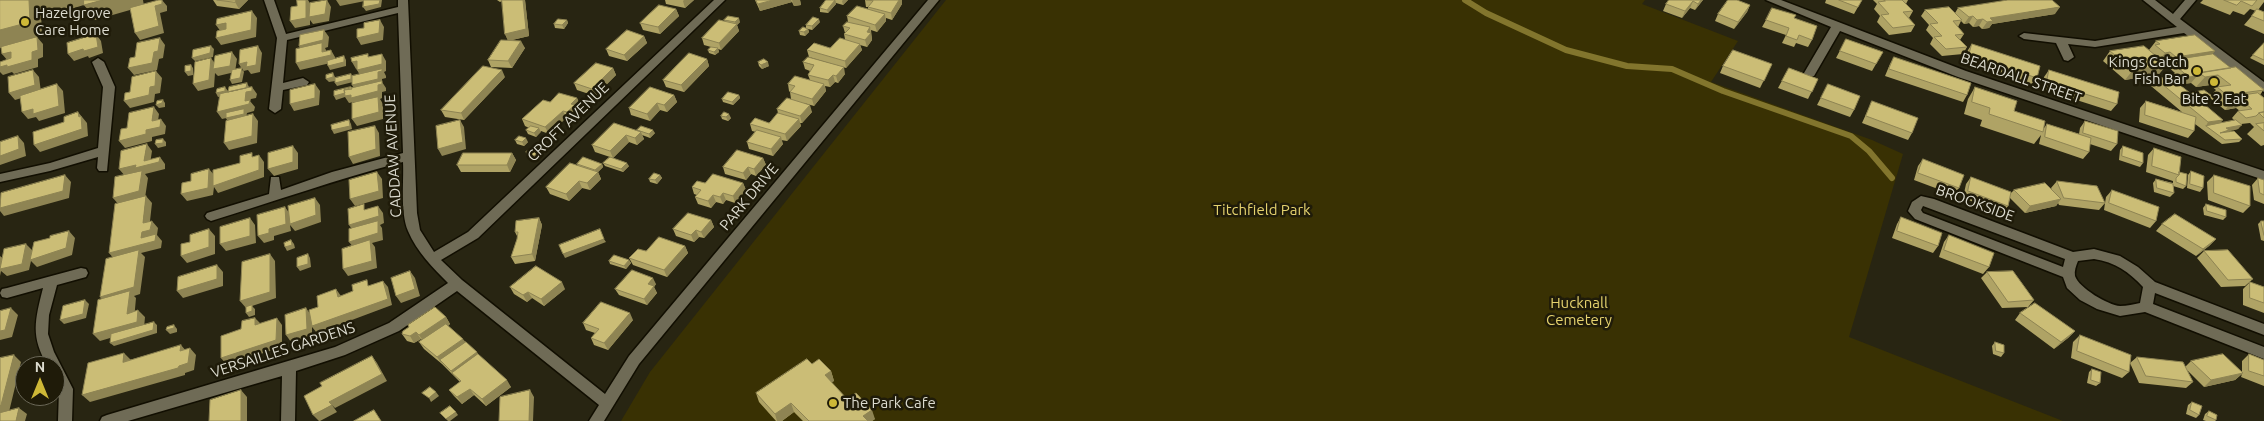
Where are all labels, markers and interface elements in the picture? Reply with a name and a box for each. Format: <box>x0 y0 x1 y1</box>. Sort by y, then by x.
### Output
place label: Hazelgrove Care Home <box>35 4 111 39</box>
marker: Hazelgrove Care Home <box>19 16 31 28</box>
street label: BEARDALL STREET <box>1958 49 2084 107</box>
place label: Kings Catch Fish Bar <box>2108 53 2187 88</box>
marker: Kings Catch Fish Bar <box>2191 65 2203 77</box>
marker: Bite 2 Eat <box>2208 76 2220 88</box>
street label: CROFT AVENUE <box>524 79 612 165</box>
place label: Bite 2 Eat <box>2182 90 2246 108</box>
street label: CADDAW AVENUE <box>381 94 405 218</box>
street label: PARK DRIVE <box>716 160 782 234</box>
street label: BROOKSIDE <box>1933 181 2017 225</box>
park label: Titchfield Park <box>1213 201 1311 219</box>
park label: Hucknall Cemetery <box>1546 294 1612 329</box>
street label: VERSAILLES GARDENS <box>209 318 357 382</box>
north arrow <box>15 356 65 406</box>
text: N <box>35 359 45 375</box>
place label: The Park Cafe <box>843 394 936 412</box>
marker: The Park Cafe <box>827 397 839 409</box>

